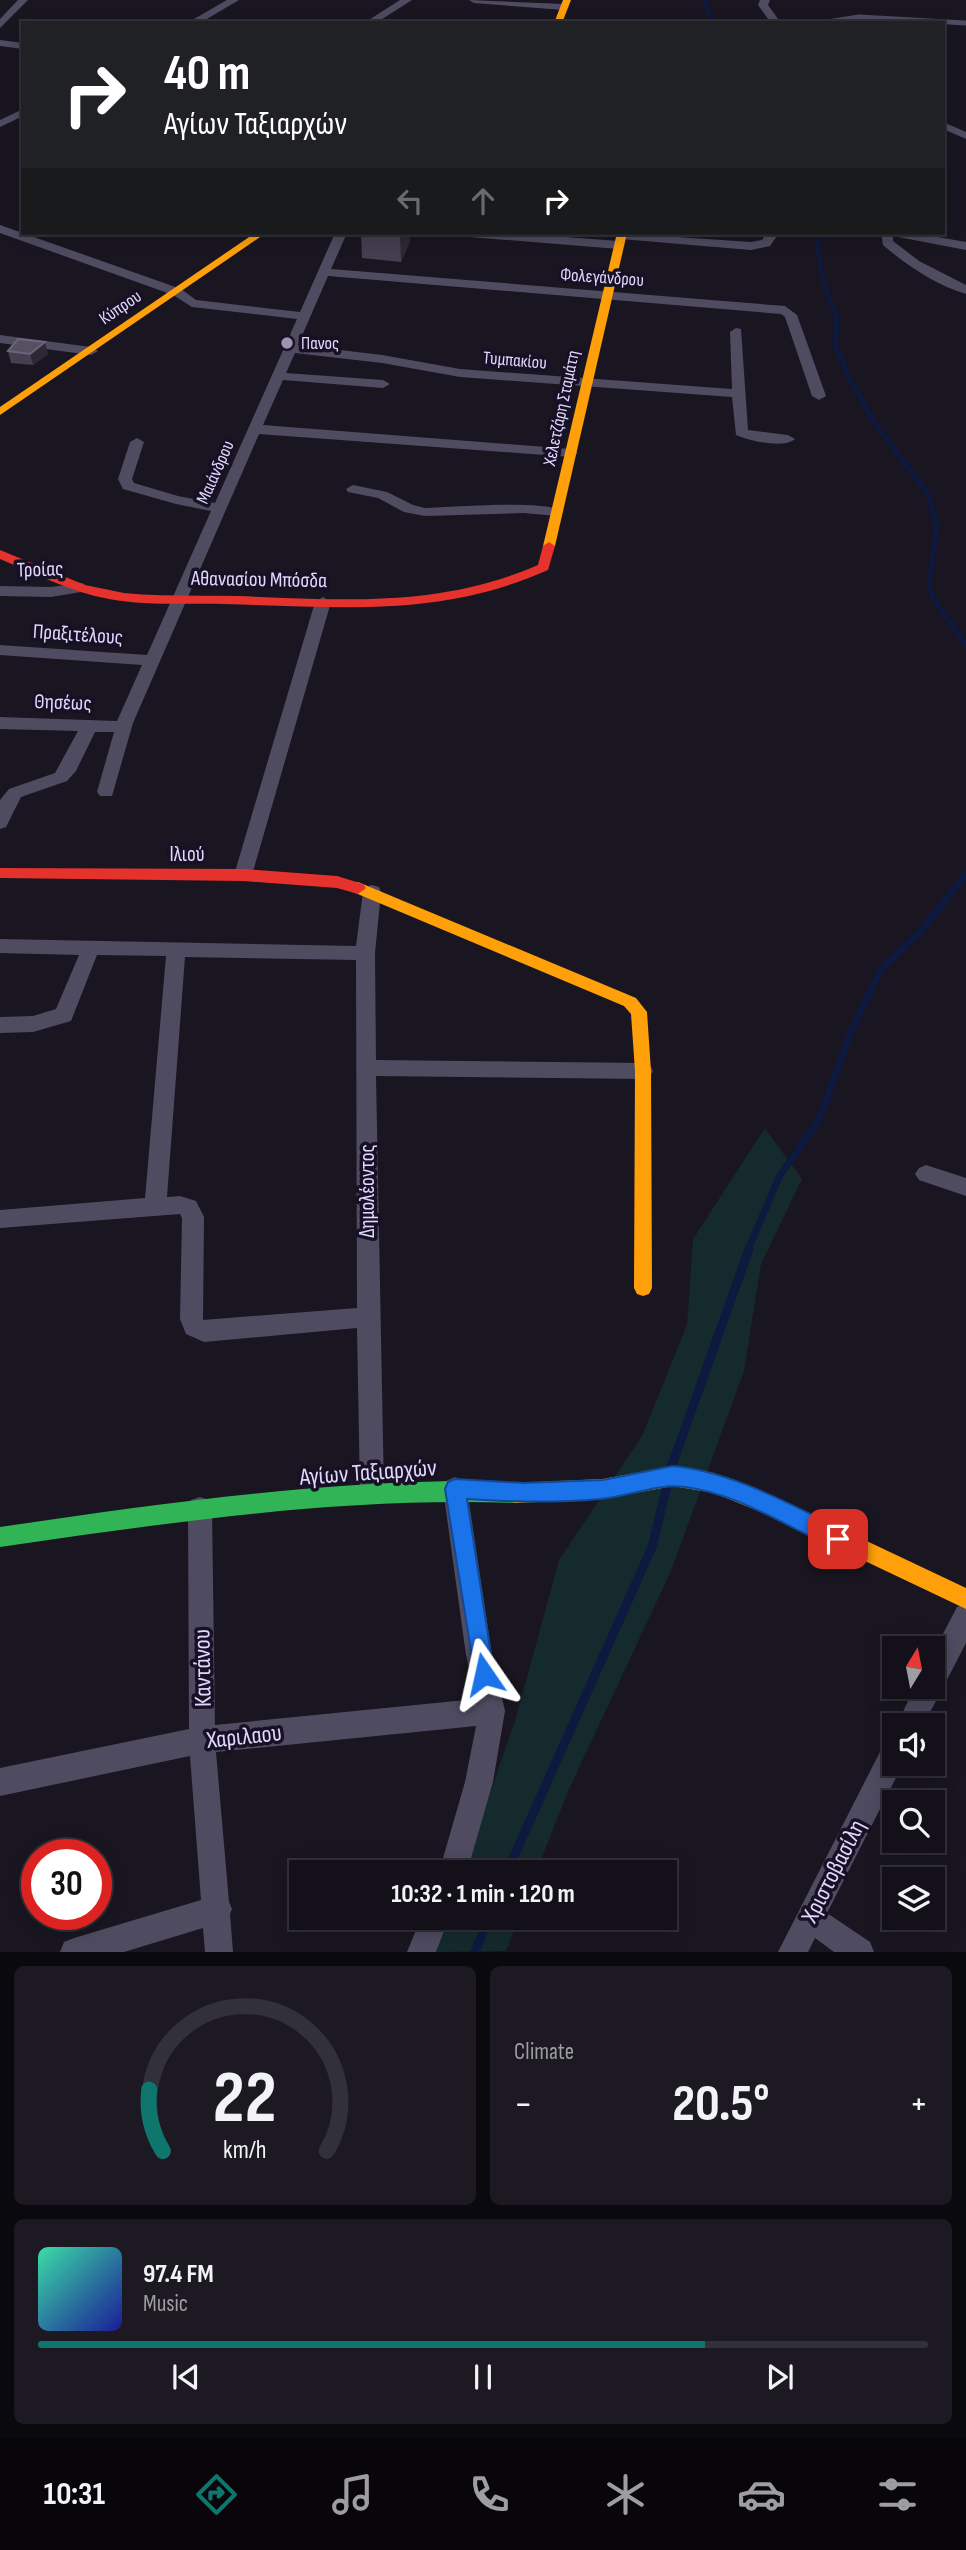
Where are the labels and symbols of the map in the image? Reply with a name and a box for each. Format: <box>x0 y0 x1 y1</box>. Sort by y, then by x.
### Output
street label: Φολεγάνδρου <box>559 264 645 291</box>
street label: Κύπρου <box>95 286 145 329</box>
place label: Πανος <box>301 333 339 354</box>
marker: Πανος <box>279 335 295 351</box>
street label: Τυμπακίου <box>482 347 548 374</box>
street label: Χελετζάρη Σταμάτη <box>539 348 584 469</box>
street label: Μαιάνδρου <box>192 437 239 507</box>
street label: Τροίας <box>16 556 64 583</box>
street label: Αθανασίου Μπόσδα <box>190 566 327 593</box>
street label: Πραξιτέλους <box>32 619 124 650</box>
street label: Θησέως <box>34 689 92 716</box>
street label: Ιλιού <box>169 842 205 867</box>
street label: Δημολέοντος <box>355 1144 380 1238</box>
street label: Αγίων Ταξιαρχών <box>298 1453 437 1492</box>
pin <box>808 1509 868 1569</box>
street label: Καντάνου <box>187 1629 218 1707</box>
north arrow <box>882 1636 945 1699</box>
position arrow <box>447 1637 521 1711</box>
street label: Χαριλαου <box>204 1718 283 1755</box>
street label: Χριστοβασίλη <box>795 1815 872 1928</box>
speed limit sign: 30 <box>21 1839 112 1930</box>

